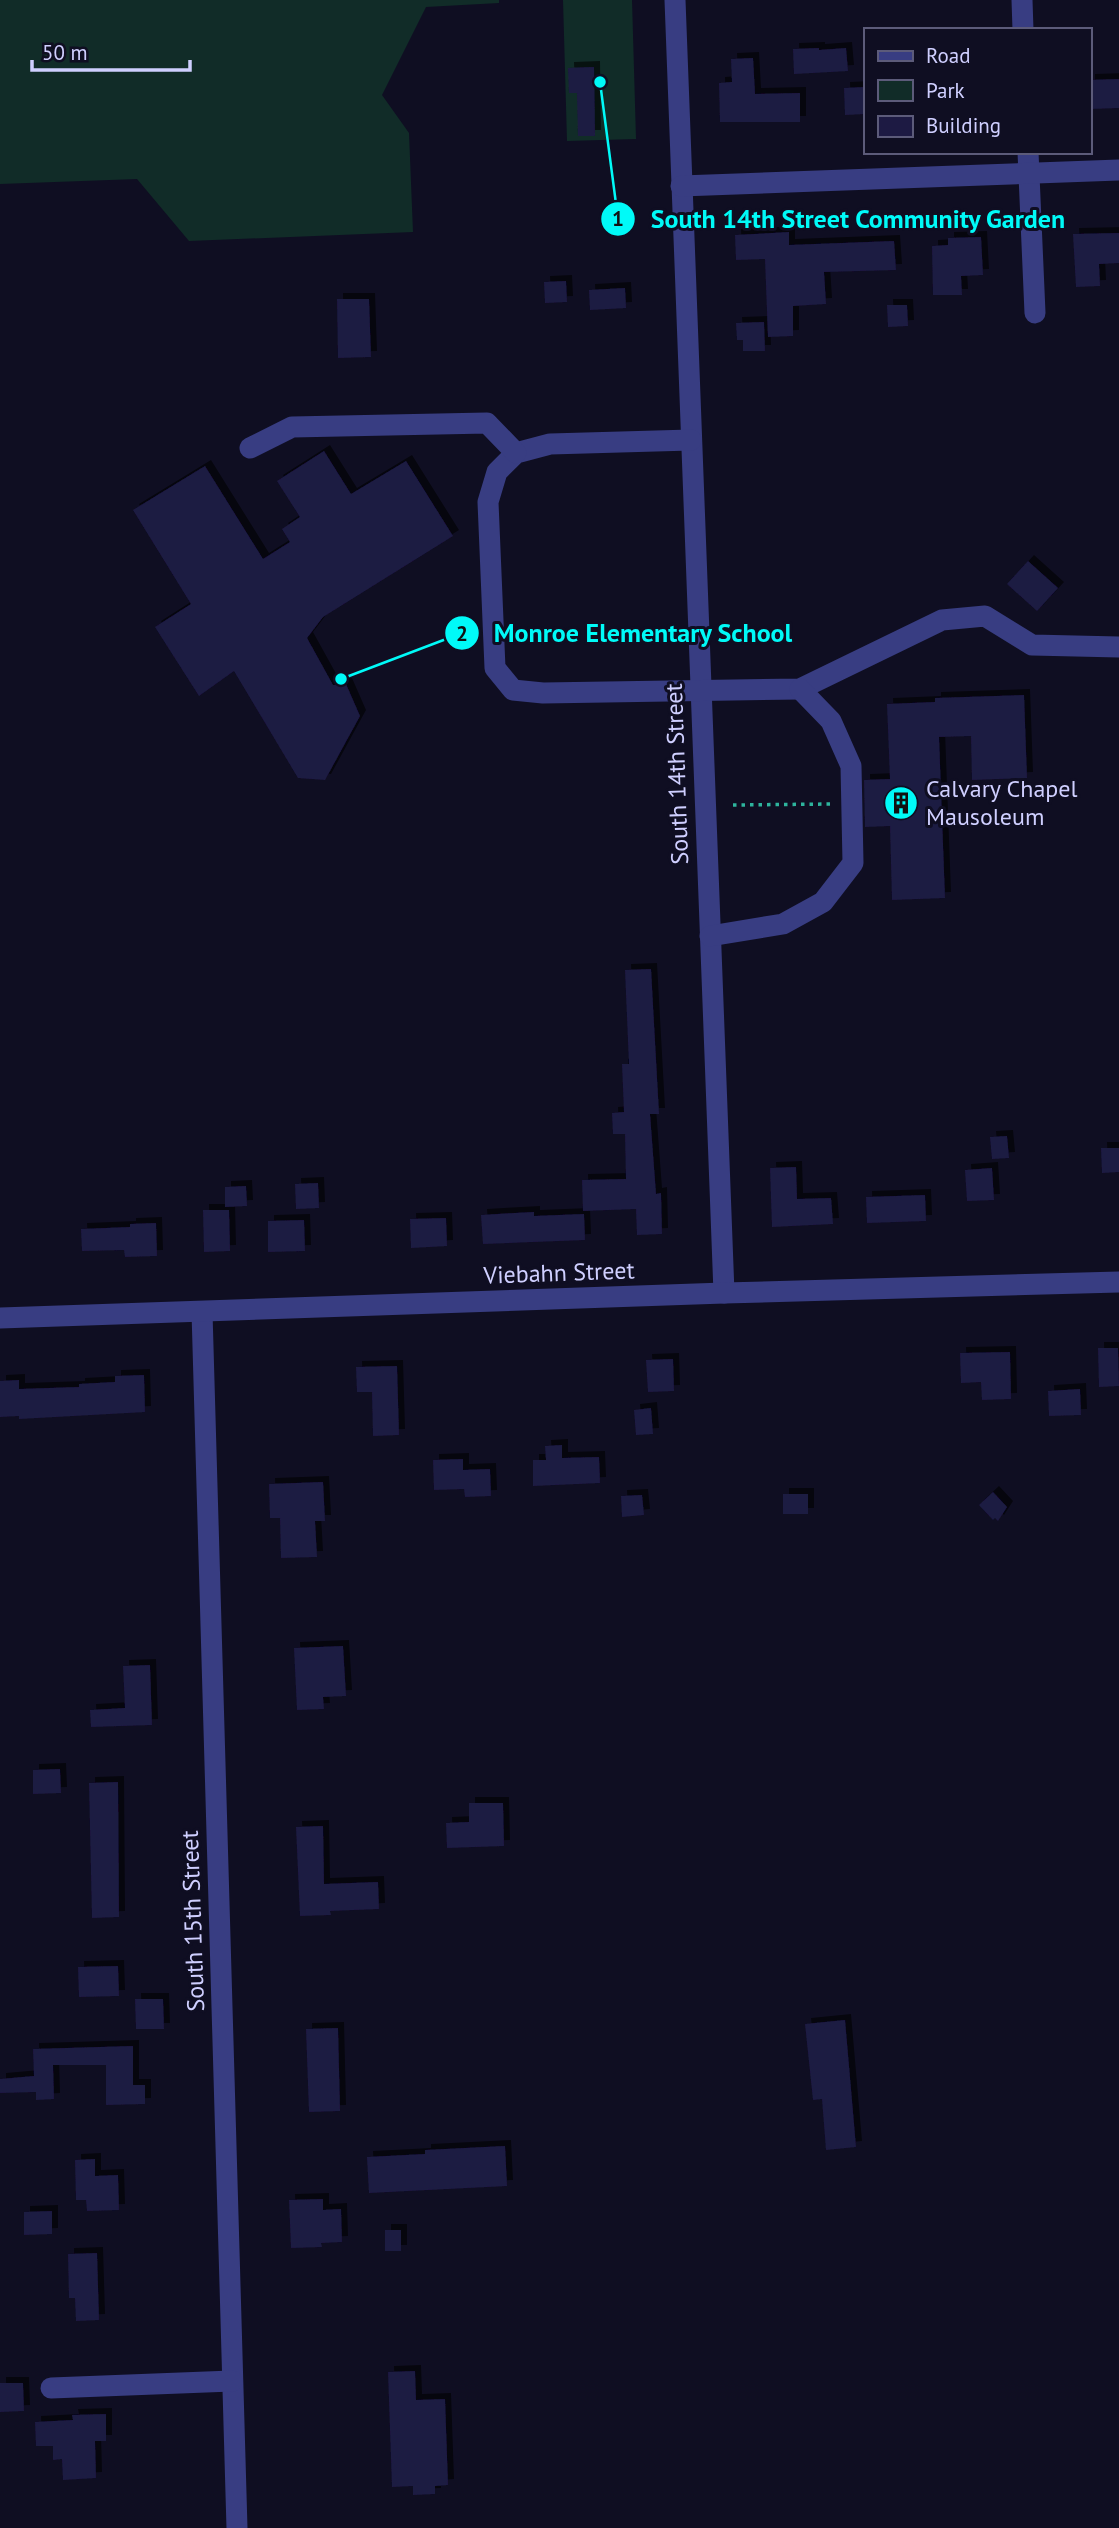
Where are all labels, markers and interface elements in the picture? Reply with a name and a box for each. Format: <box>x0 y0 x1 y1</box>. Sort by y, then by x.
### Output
scale bar <box>32 28 189 72</box>
legend <box>864 28 1091 154</box>
text: 50 m <box>42 39 88 66</box>
text: Road <box>926 42 970 69</box>
text: Park <box>926 77 965 104</box>
text: Building <box>926 112 1001 139</box>
callout: South 14th Street Community Garden <box>601 196 1080 243</box>
text: South 14th Street Community Garden <box>651 202 1065 235</box>
text: 1 <box>612 205 624 232</box>
callout: Monroe Elementary School <box>444 610 807 657</box>
text: Monroe Elementary School <box>494 616 793 649</box>
text: 2 <box>456 620 468 647</box>
street label: South 14th Street <box>658 683 695 865</box>
place label: Calvary Chapel Mausoleum <box>926 773 1078 832</box>
building icon: Calvary Chapel Mausoleum <box>882 784 920 822</box>
street label: Viebahn Street <box>482 1254 635 1291</box>
street label: South 15th Street <box>174 1830 211 2012</box>

